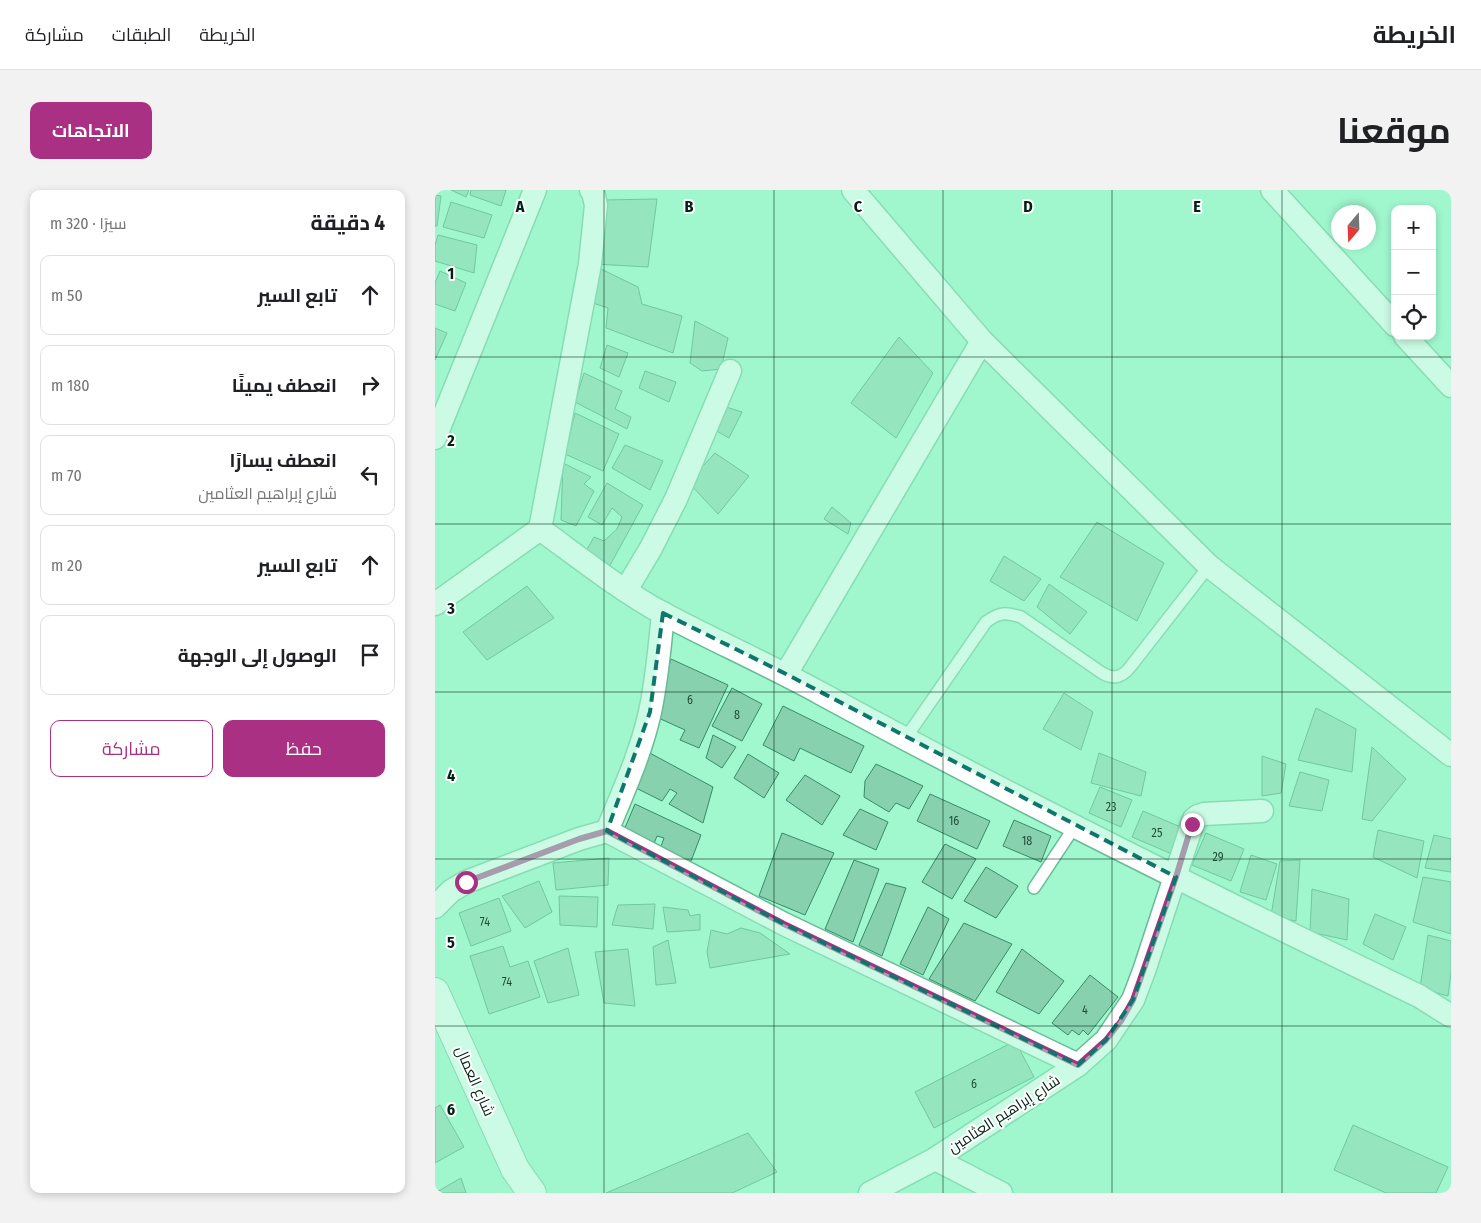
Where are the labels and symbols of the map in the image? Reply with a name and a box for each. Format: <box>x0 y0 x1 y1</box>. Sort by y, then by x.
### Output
text: A <box>515 197 525 216</box>
text: B <box>685 197 694 216</box>
text: C <box>854 197 863 216</box>
text: D <box>1023 197 1033 216</box>
text: E <box>1193 197 1201 216</box>
north arrow <box>1331 205 1376 250</box>
text: 1 <box>448 264 454 283</box>
text: 2 <box>446 431 455 450</box>
text: 3 <box>446 599 455 618</box>
house number: 6 <box>687 693 693 707</box>
house number: 8 <box>734 708 740 722</box>
text: 4 <box>447 766 455 785</box>
house number: 23 <box>1106 800 1116 814</box>
route end <box>1181 813 1204 836</box>
house number: 16 <box>949 814 959 828</box>
house number: 25 <box>1152 826 1163 840</box>
house number: 18 <box>1022 834 1032 848</box>
house number: 29 <box>1212 850 1224 864</box>
route start <box>455 871 478 894</box>
house number: 74 <box>480 915 490 929</box>
text: 5 <box>447 933 455 952</box>
house number: 74 <box>502 975 512 989</box>
house number: 4 <box>1082 1003 1088 1017</box>
street label: شارع العمال <box>450 1043 498 1120</box>
street label: شارع إبراهيم العثامين <box>945 1071 1064 1159</box>
house number: 6 <box>971 1077 977 1091</box>
text: 6 <box>447 1100 455 1119</box>

